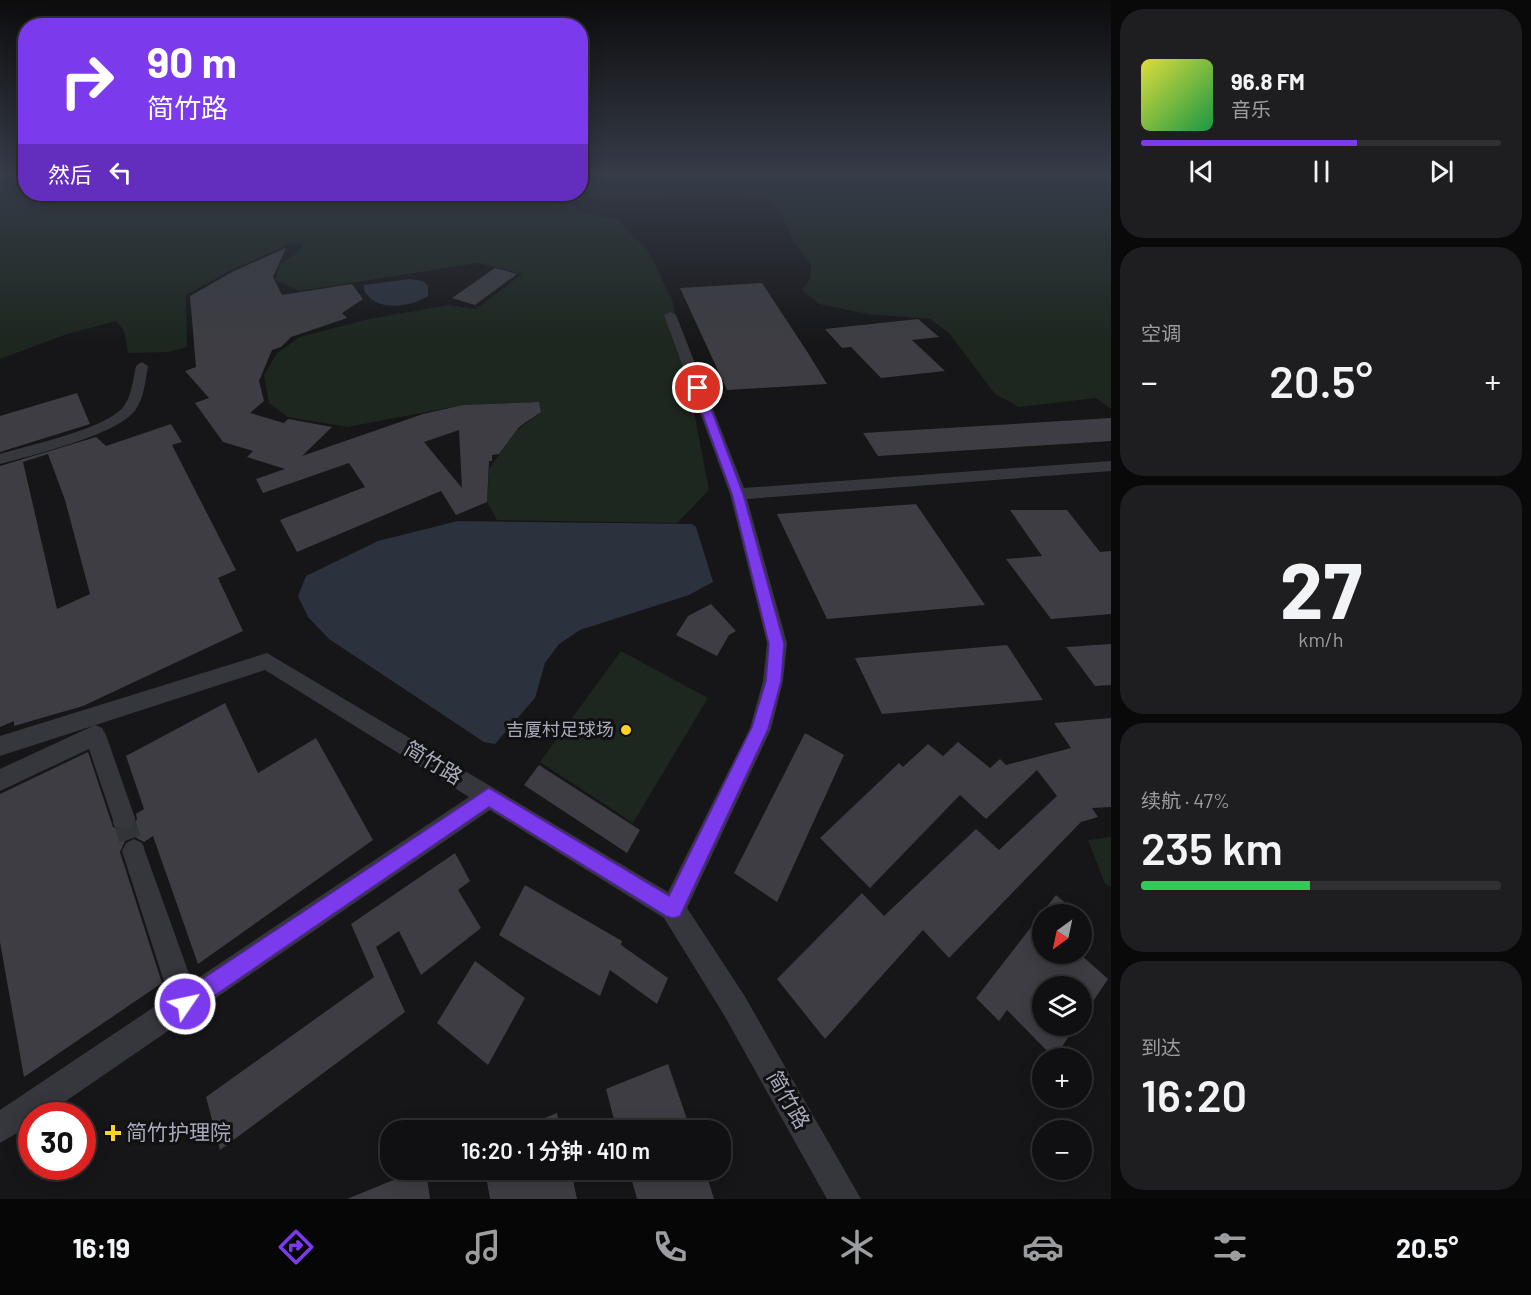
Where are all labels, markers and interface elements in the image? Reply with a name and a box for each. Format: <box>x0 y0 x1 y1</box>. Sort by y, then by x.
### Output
text: 90 m <box>147 36 237 86</box>
icon: right <box>48 42 126 120</box>
text: 96.8 FM <box>1231 68 1305 94</box>
text: 简竹路 <box>147 91 228 123</box>
text: 音乐 <box>1231 97 1271 121</box>
icon: previous <box>1185 155 1218 188</box>
icon: pause <box>1305 155 1338 188</box>
icon: next <box>1425 155 1458 188</box>
icon: left <box>104 156 137 189</box>
text: 然后 <box>48 161 92 187</box>
text: 空调 <box>1141 321 1181 345</box>
text: 20.5° <box>1269 353 1373 407</box>
text: − <box>1141 361 1158 401</box>
text: + <box>1484 361 1501 401</box>
pin <box>672 362 723 413</box>
icon: arrive <box>681 371 714 404</box>
text: 27 <box>1280 541 1362 635</box>
text: km/h <box>1298 627 1344 651</box>
place label: 吉厦村足球场 <box>506 718 614 740</box>
marker: 吉厦村足球场 <box>619 723 633 737</box>
street label: 简竹路 <box>400 735 467 789</box>
text: 续航 · 47% <box>1141 788 1230 812</box>
text: 235 km <box>1141 820 1283 874</box>
north arrow <box>1032 904 1092 964</box>
map controls <box>1032 904 1092 1180</box>
position arrow <box>153 972 217 1036</box>
button: layers <box>1032 976 1092 1036</box>
text: 到达 <box>1141 1035 1181 1059</box>
button: + <box>1032 1048 1092 1108</box>
street label: 简竹路 <box>763 1066 816 1133</box>
text: 16:20 <box>1141 1067 1247 1121</box>
speed limit sign: 30 <box>18 1102 96 1180</box>
place label: 简竹护理院 <box>126 1119 231 1144</box>
button: − <box>1032 1120 1092 1180</box>
marker: 简竹护理院 <box>104 1124 122 1142</box>
text: 16:20 · 1 分钟 · 410 m <box>461 1137 650 1163</box>
icon: directions <box>275 1226 317 1268</box>
icon: music <box>462 1226 504 1268</box>
icon: phone <box>649 1226 691 1268</box>
icon: climate <box>836 1226 878 1268</box>
icon: car <box>1022 1226 1064 1268</box>
icon: filters <box>1209 1226 1251 1268</box>
text: 16:19 <box>72 1231 130 1263</box>
text: 20.5° <box>1396 1231 1459 1263</box>

